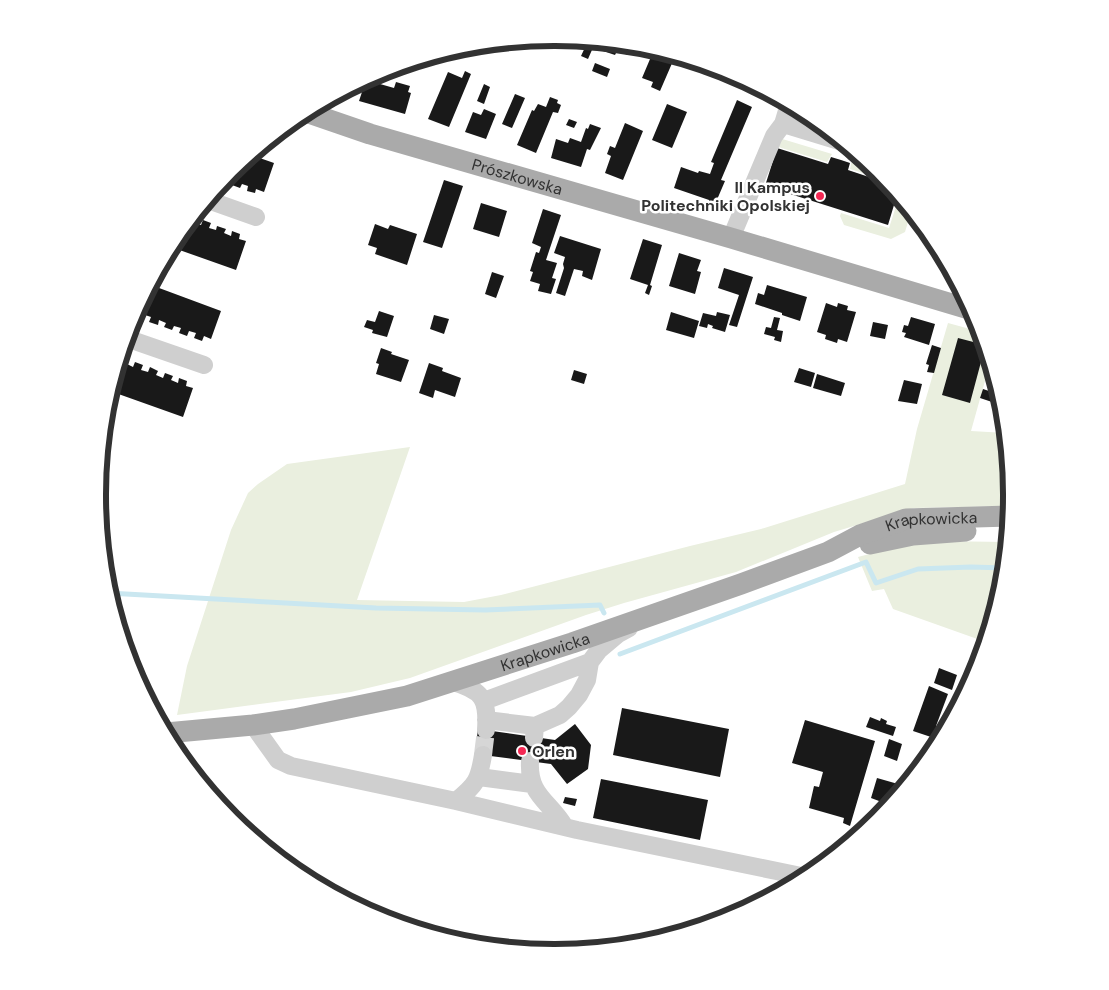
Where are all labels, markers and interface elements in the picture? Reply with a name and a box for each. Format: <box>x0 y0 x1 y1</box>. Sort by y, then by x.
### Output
street label: Prószkowska <box>470 153 565 199</box>
place label: II Kampus Politechniki Opolskiej <box>641 177 810 216</box>
marker: II Kampus Politechniki Opolskiej <box>814 190 826 202</box>
street label: Krapkowicka <box>882 506 978 536</box>
street label: Krapkowicka <box>498 627 592 676</box>
place label: Orlen <box>532 741 575 762</box>
marker: Orlen <box>516 745 528 757</box>

